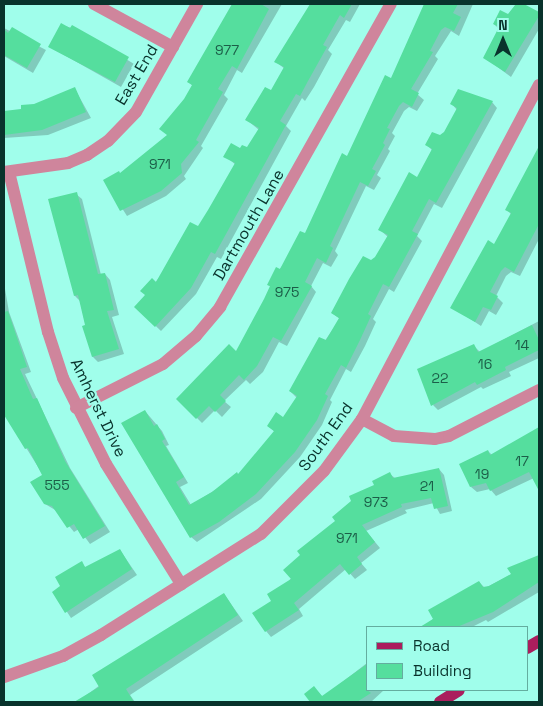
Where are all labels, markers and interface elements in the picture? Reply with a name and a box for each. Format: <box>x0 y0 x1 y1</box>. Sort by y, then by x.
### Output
north arrow <box>478 15 528 65</box>
text: N <box>498 16 508 34</box>
street label: East End <box>112 41 162 109</box>
house number: 977 <box>215 42 239 58</box>
house number: 971 <box>149 156 171 172</box>
street label: Dartmouth Lane <box>209 166 289 284</box>
house number: 975 <box>275 284 299 300</box>
house number: 14 <box>515 337 529 353</box>
street label: Amherst Drive <box>66 356 130 460</box>
house number: 16 <box>478 356 492 372</box>
house number: 22 <box>432 370 448 386</box>
street label: South End <box>295 399 357 475</box>
house number: 17 <box>515 453 529 469</box>
house number: 19 <box>475 466 489 482</box>
house number: 555 <box>44 477 70 493</box>
house number: 21 <box>420 478 434 494</box>
house number: 973 <box>364 494 388 510</box>
house number: 971 <box>336 530 358 546</box>
legend <box>366 626 528 691</box>
text: Road <box>413 636 450 655</box>
text: Building <box>413 661 472 680</box>

